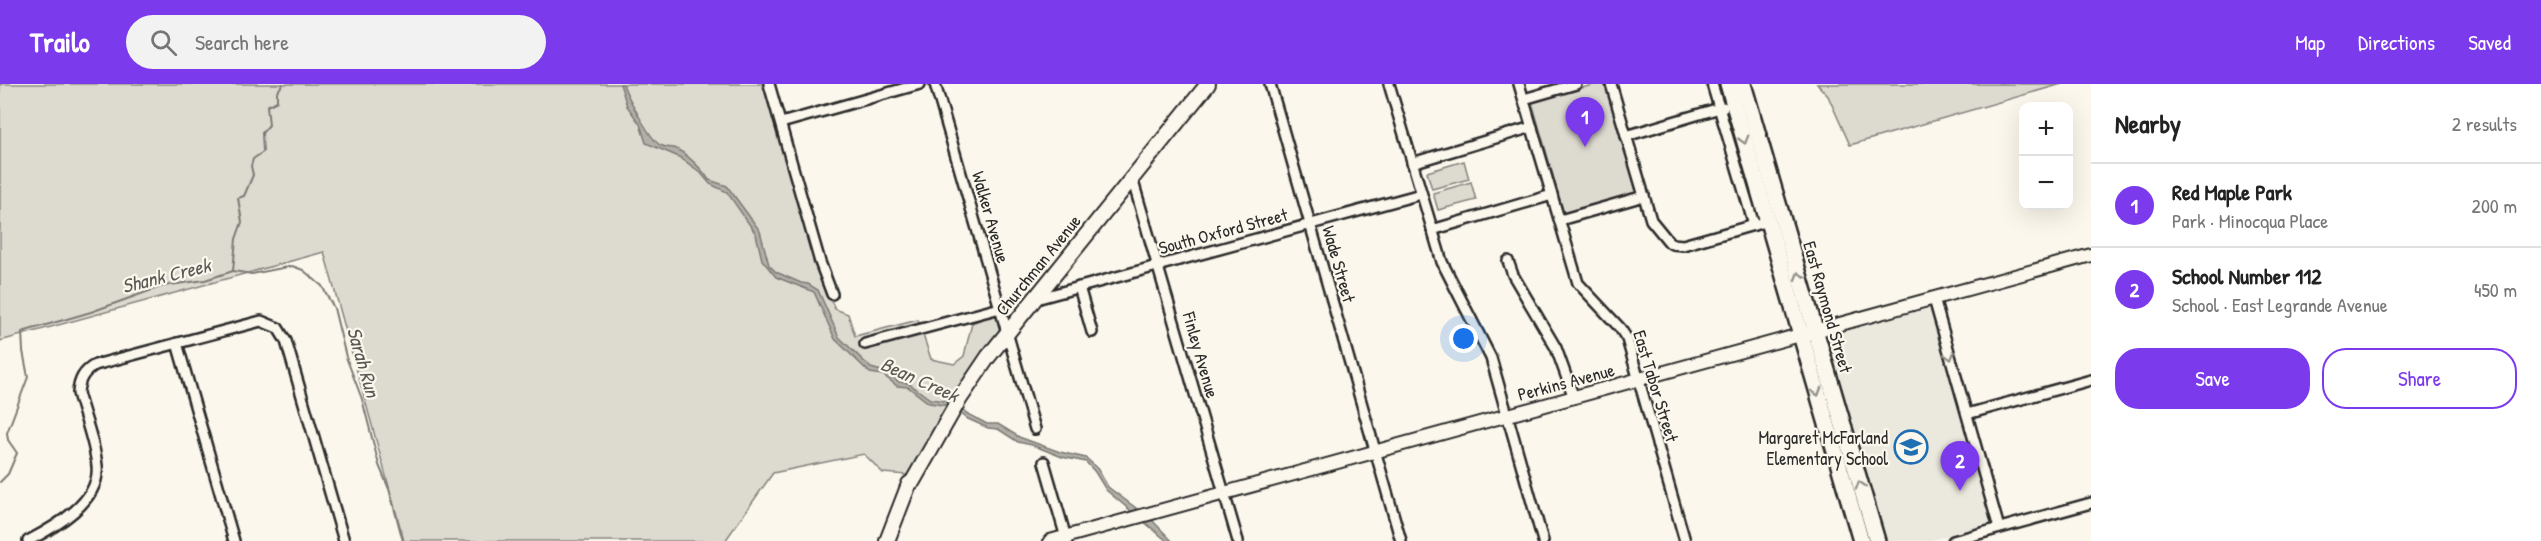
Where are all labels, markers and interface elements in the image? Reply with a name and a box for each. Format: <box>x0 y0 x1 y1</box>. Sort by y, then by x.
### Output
search box <box>126 15 546 69</box>
text: Trailo <box>30 23 90 61</box>
icon: search <box>147 26 180 59</box>
text: Search here <box>195 27 289 57</box>
text: Map <box>2295 28 2325 57</box>
text: Directions <box>2358 28 2435 57</box>
text: Saved <box>2468 28 2511 57</box>
pin: 1 <box>1566 98 1604 147</box>
map controls <box>2019 102 2073 210</box>
button: + <box>2019 102 2073 156</box>
text: Nearby <box>2115 106 2181 141</box>
text: 2 results <box>2452 110 2517 137</box>
one-way arrow <box>1737 134 1749 145</box>
button: − <box>2019 156 2073 210</box>
street label: Walker Avenue <box>966 168 1016 266</box>
text: Red Maple Park <box>2172 177 2292 207</box>
text: 1 <box>2131 192 2138 219</box>
text: 200 m <box>2472 192 2517 219</box>
street label: South Oxford Street <box>1156 202 1291 260</box>
text: Park · Minocqua Place <box>2172 207 2328 234</box>
street label: Churchman Avenue <box>989 209 1087 321</box>
street label: Wade Street <box>1316 223 1362 306</box>
street label: East Raymond Street <box>1797 238 1859 376</box>
water label: Shank Creek <box>119 251 215 299</box>
text: School Number 112 <box>2172 261 2322 291</box>
one-way arrow <box>1793 271 1806 281</box>
text: 2 <box>2130 276 2139 303</box>
text: 450 m <box>2474 276 2517 303</box>
text: School · East Legrande Avenue <box>2172 291 2388 318</box>
street label: Finley Avenue <box>1177 308 1225 401</box>
water label: Sarah Run <box>341 324 387 402</box>
your location <box>1449 324 1478 353</box>
street label: East Tabor Street <box>1627 327 1685 446</box>
button: Save <box>2115 348 2310 409</box>
button: Share <box>2322 348 2517 409</box>
water label: Bean Creek <box>877 350 965 409</box>
one-way arrow <box>1943 350 1955 360</box>
street label: Perkins Avenue <box>1515 357 1617 407</box>
one-way arrow <box>1810 387 1822 397</box>
place label: Margaret McFarland Elementary School <box>1758 425 1888 471</box>
school or university icon: Margaret McFarland Elementary School <box>1893 429 1929 465</box>
pin: 2 <box>1940 442 1980 491</box>
one-way arrow <box>1855 480 1867 491</box>

